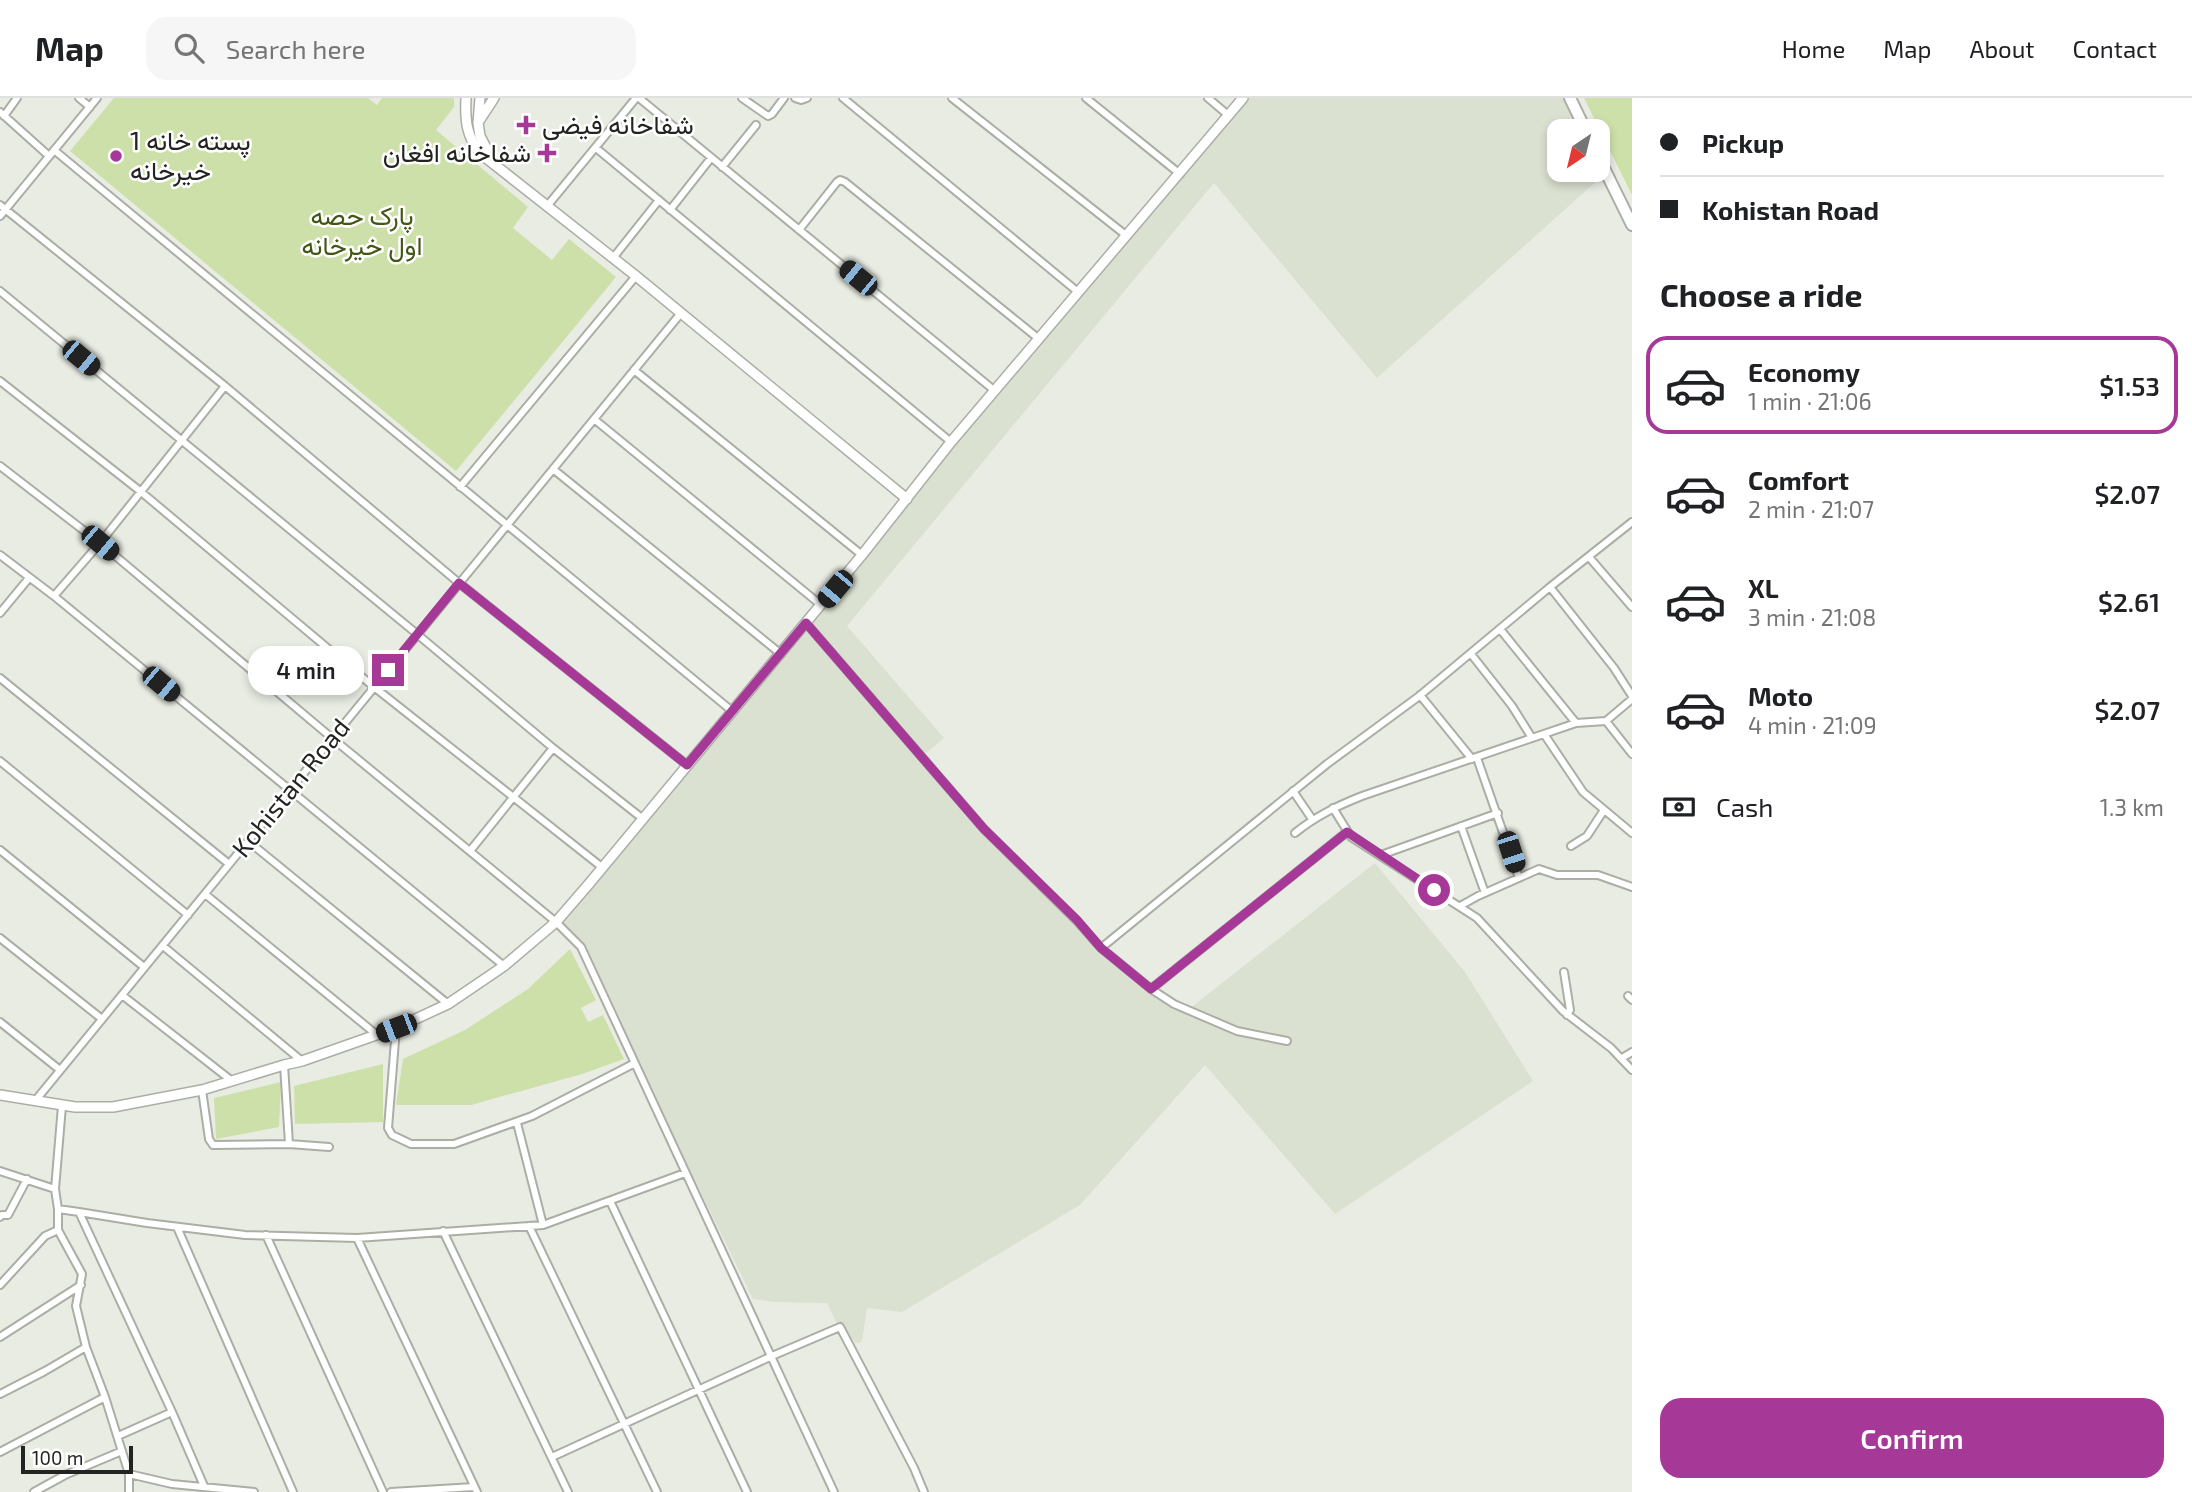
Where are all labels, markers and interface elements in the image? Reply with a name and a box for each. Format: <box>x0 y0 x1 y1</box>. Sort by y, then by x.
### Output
search box <box>146 17 636 80</box>
text: Map <box>35 28 104 68</box>
icon: search <box>170 29 208 67</box>
text: Search here <box>226 33 365 64</box>
text: Home <box>1782 34 1845 63</box>
text: Map <box>1883 34 1931 63</box>
text: About <box>1969 34 2035 63</box>
text: Contact <box>2073 34 2157 63</box>
place label: شفاخانه فیضی <box>542 108 694 141</box>
marker: شفاخانه فیضی <box>516 115 536 135</box>
north arrow <box>1547 119 1610 182</box>
map controls <box>1547 119 1610 182</box>
place label: 1 پسته خانه خیرخانه <box>130 124 251 187</box>
text: Pickup <box>1702 127 1784 158</box>
place label: شفاخانه افغان <box>383 136 531 168</box>
marker: شفاخانه افغان <box>537 143 557 163</box>
marker: 1 پسته خانه خیرخانه <box>108 148 124 164</box>
text: Kohistan Road <box>1702 194 1879 225</box>
park label: پارک حصه اول خیرخانه <box>302 199 422 262</box>
car <box>836 257 881 299</box>
text: Choose a ride <box>1660 275 1863 313</box>
car <box>59 336 104 380</box>
icon: car <box>1664 354 1727 417</box>
text: Economy <box>1748 356 1860 387</box>
text: $1.53 <box>2099 370 2160 401</box>
text: 1 min · 21:06 <box>1748 387 1872 415</box>
icon: car <box>1664 462 1727 525</box>
text: Comfort <box>1748 464 1849 495</box>
text: $2.07 <box>2094 478 2160 509</box>
text: 2 min · 21:07 <box>1748 495 1874 523</box>
car <box>78 521 123 565</box>
car <box>814 566 857 612</box>
icon: car <box>1664 570 1727 633</box>
text: XL <box>1748 572 1779 603</box>
text: $2.61 <box>2098 586 2160 617</box>
text: 3 min · 21:08 <box>1748 603 1876 631</box>
callout: 4 min <box>248 646 364 694</box>
route end <box>372 654 404 686</box>
text: 4 min <box>276 656 336 684</box>
car <box>139 662 184 706</box>
icon: car <box>1664 678 1727 741</box>
text: Moto <box>1748 680 1813 711</box>
text: $2.07 <box>2094 694 2160 725</box>
street label: Kohistan Road <box>224 711 355 863</box>
text: 4 min · 21:09 <box>1748 711 1877 739</box>
icon: cash <box>1660 788 1698 826</box>
text: Cash <box>1716 791 1773 822</box>
text: 1.3 km <box>2100 793 2164 821</box>
car <box>1495 829 1528 875</box>
route start <box>1418 874 1450 906</box>
car <box>373 1011 420 1045</box>
button: Confirm <box>1660 1398 2164 1478</box>
scale bar <box>21 1443 133 1475</box>
text: 100 m <box>32 1446 83 1469</box>

